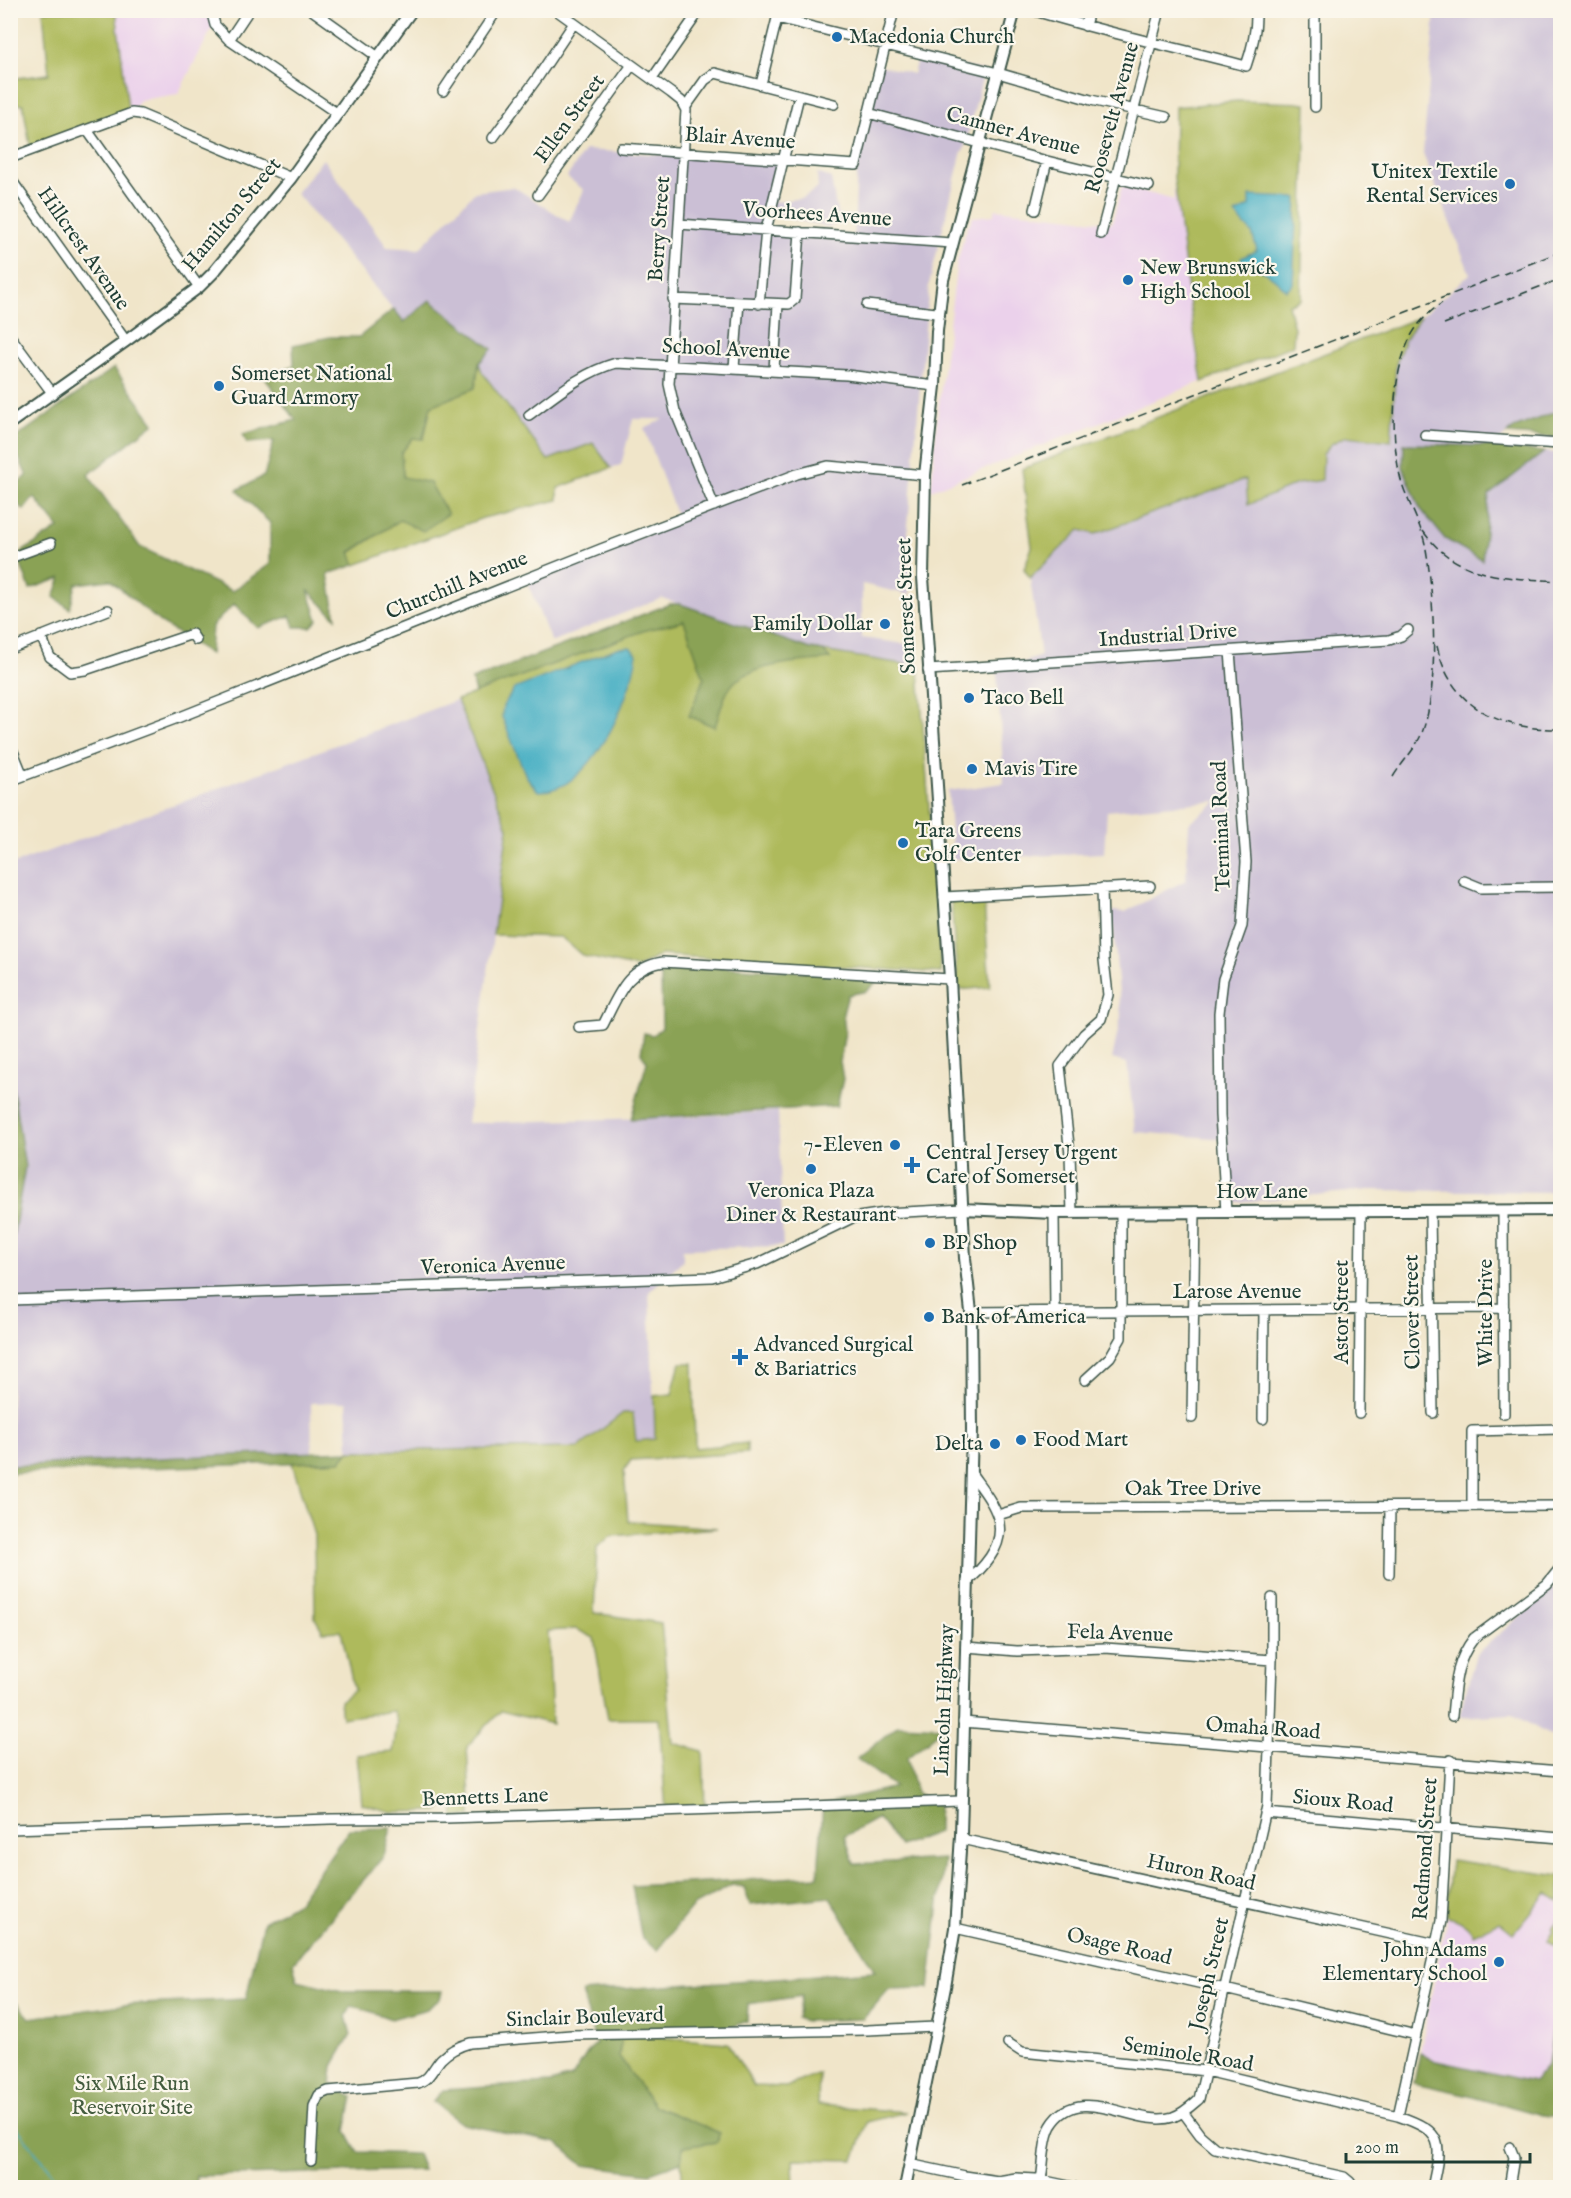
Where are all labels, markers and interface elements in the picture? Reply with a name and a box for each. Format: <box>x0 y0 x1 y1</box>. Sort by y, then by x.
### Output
place label: Macedonia Church <box>849 24 1014 51</box>
marker: Macedonia Church <box>830 30 844 44</box>
street label: Roosevelt Avenue <box>1080 39 1146 197</box>
street label: Ellen Street <box>529 69 611 169</box>
street label: Camner Avenue <box>943 101 1083 163</box>
street label: Blair Avenue <box>684 122 797 156</box>
street label: Hamilton Street <box>176 152 288 278</box>
place label: Unitex Textile Rental Services <box>1366 159 1498 210</box>
street label: Berry Street <box>643 175 677 283</box>
marker: Unitex Textile Rental Services <box>1503 177 1517 191</box>
street label: Hillcrest Avenue <box>30 182 136 316</box>
street label: Voorhees Avenue <box>741 196 893 234</box>
place label: New Brunswick High School <box>1140 255 1277 306</box>
marker: New Brunswick High School <box>1121 273 1135 287</box>
street label: School Avenue <box>661 333 791 367</box>
place label: Somerset National Guard Armory <box>231 361 392 412</box>
marker: Somerset National Guard Armory <box>212 379 226 393</box>
street label: Somerset Street <box>891 537 923 675</box>
street label: Churchill Avenue <box>382 545 532 627</box>
place label: Family Dollar <box>752 611 873 638</box>
marker: Family Dollar <box>878 617 892 631</box>
street label: Industrial Drive <box>1098 618 1238 654</box>
place label: Taco Bell <box>981 685 1064 712</box>
marker: Taco Bell <box>962 691 976 705</box>
place label: Mavis Tire <box>984 756 1078 783</box>
street label: Terminal Road <box>1206 759 1238 892</box>
marker: Mavis Tire <box>965 762 979 776</box>
place label: Tara Greens Golf Center <box>915 818 1022 869</box>
marker: Tara Greens Golf Center <box>896 836 910 850</box>
place label: 7-Eleven <box>804 1132 883 1159</box>
marker: 7-Eleven <box>888 1138 902 1152</box>
place label: Central Jersey Urgent Care of Somerset <box>926 1140 1118 1191</box>
marker: Central Jersey Urgent Care of Somerset <box>903 1156 921 1174</box>
marker: Veronica Plaza Diner & Restaurant <box>804 1162 818 1176</box>
place label: Veronica Plaza Diner & Restaurant <box>725 1178 897 1229</box>
street label: How Lane <box>1216 1179 1308 1206</box>
place label: BP Shop <box>942 1230 1017 1257</box>
marker: BP Shop <box>923 1236 937 1250</box>
street label: Veronica Avenue <box>419 1250 566 1282</box>
street label: Clover Street <box>1398 1254 1428 1370</box>
street label: White Drive <box>1473 1259 1500 1367</box>
street label: Astor Street <box>1329 1260 1356 1365</box>
street label: Larose Avenue <box>1173 1279 1302 1306</box>
place label: Bank of America <box>941 1304 1087 1331</box>
marker: Bank of America <box>922 1310 936 1324</box>
place label: Advanced Surgical & Bariatrics <box>753 1332 914 1383</box>
marker: Advanced Surgical & Bariatrics <box>731 1348 749 1366</box>
place label: Food Mart <box>1033 1427 1128 1454</box>
place label: Delta <box>934 1431 984 1458</box>
marker: Food Mart <box>1014 1433 1028 1447</box>
marker: Delta <box>988 1437 1002 1451</box>
street label: Oak Tree Drive <box>1125 1476 1262 1503</box>
street label: Fela Avenue <box>1066 1619 1174 1649</box>
street label: Lincoln Highway <box>929 1623 961 1777</box>
street label: Omaha Road <box>1205 1712 1322 1747</box>
street label: Redmond Street <box>1408 1777 1444 1921</box>
street label: Bennetts Lane <box>421 1782 549 1814</box>
street label: Sioux Road <box>1292 1784 1395 1820</box>
street label: Huron Road <box>1144 1848 1259 1898</box>
street label: Joseph Street <box>1183 1915 1236 2035</box>
street label: Osage Road <box>1064 1922 1175 1972</box>
place label: John Adams Elementary School <box>1322 1937 1487 1988</box>
marker: John Adams Elementary School <box>1492 1955 1506 1969</box>
street label: Sinclair Boulevard <box>506 2002 665 2034</box>
street label: Seminole Road <box>1121 2031 1256 2079</box>
park label: Six Mile Run Reservoir Site <box>71 2071 193 2122</box>
scale bar <box>1346 2126 1530 2164</box>
text: 200 m <box>1355 2137 1399 2160</box>

